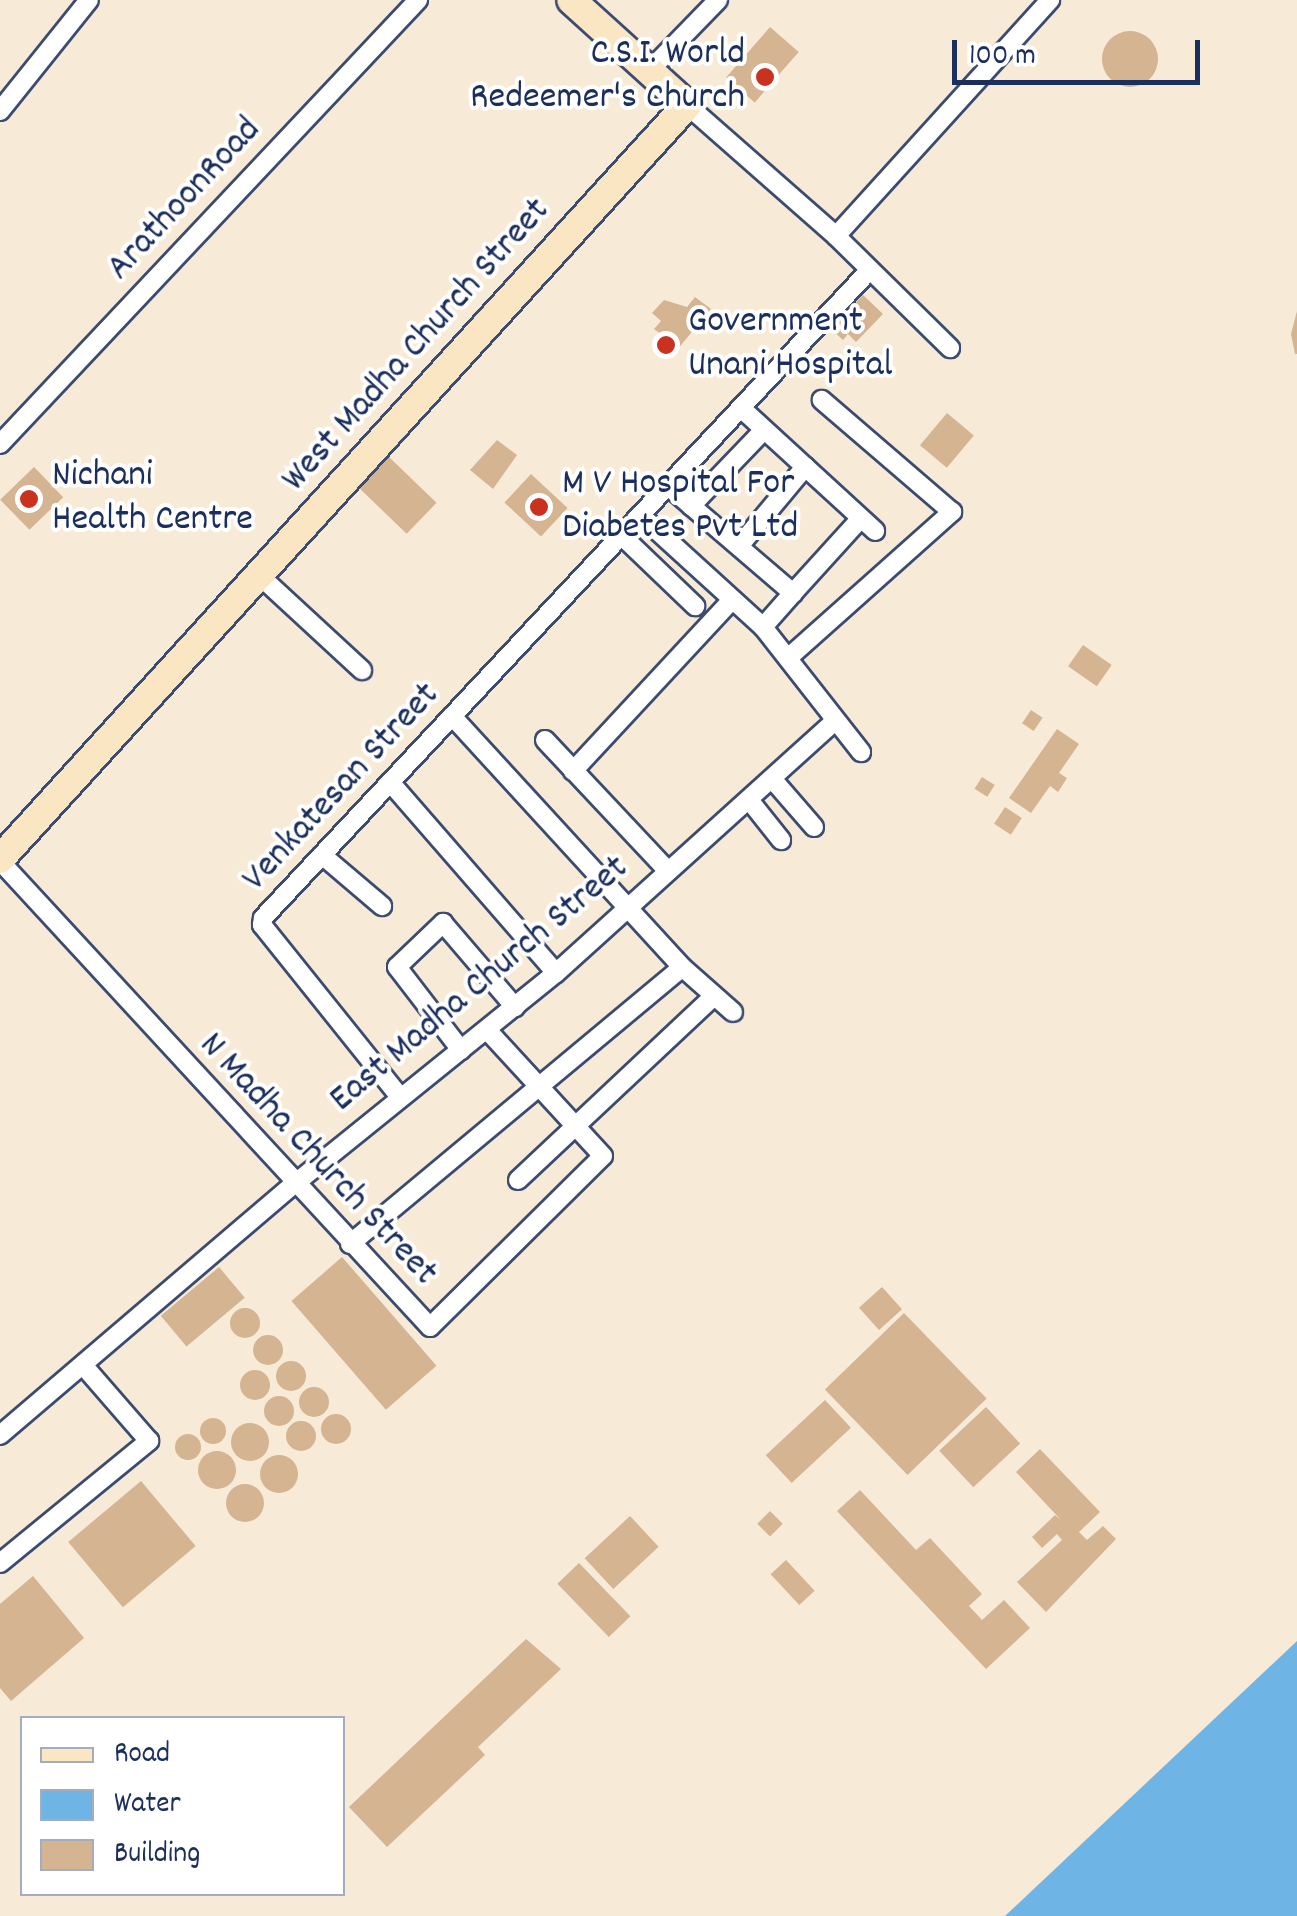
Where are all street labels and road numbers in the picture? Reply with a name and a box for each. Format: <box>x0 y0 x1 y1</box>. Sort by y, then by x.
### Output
street label: ArathoonRoad <box>98 109 272 291</box>
street label: West Madha Church Street <box>273 190 561 502</box>
street label: Venkatesan Street <box>234 674 450 902</box>
street label: East Madha Church Street <box>321 847 639 1123</box>
street label: N Madha Church Street <box>188 1024 446 1296</box>

